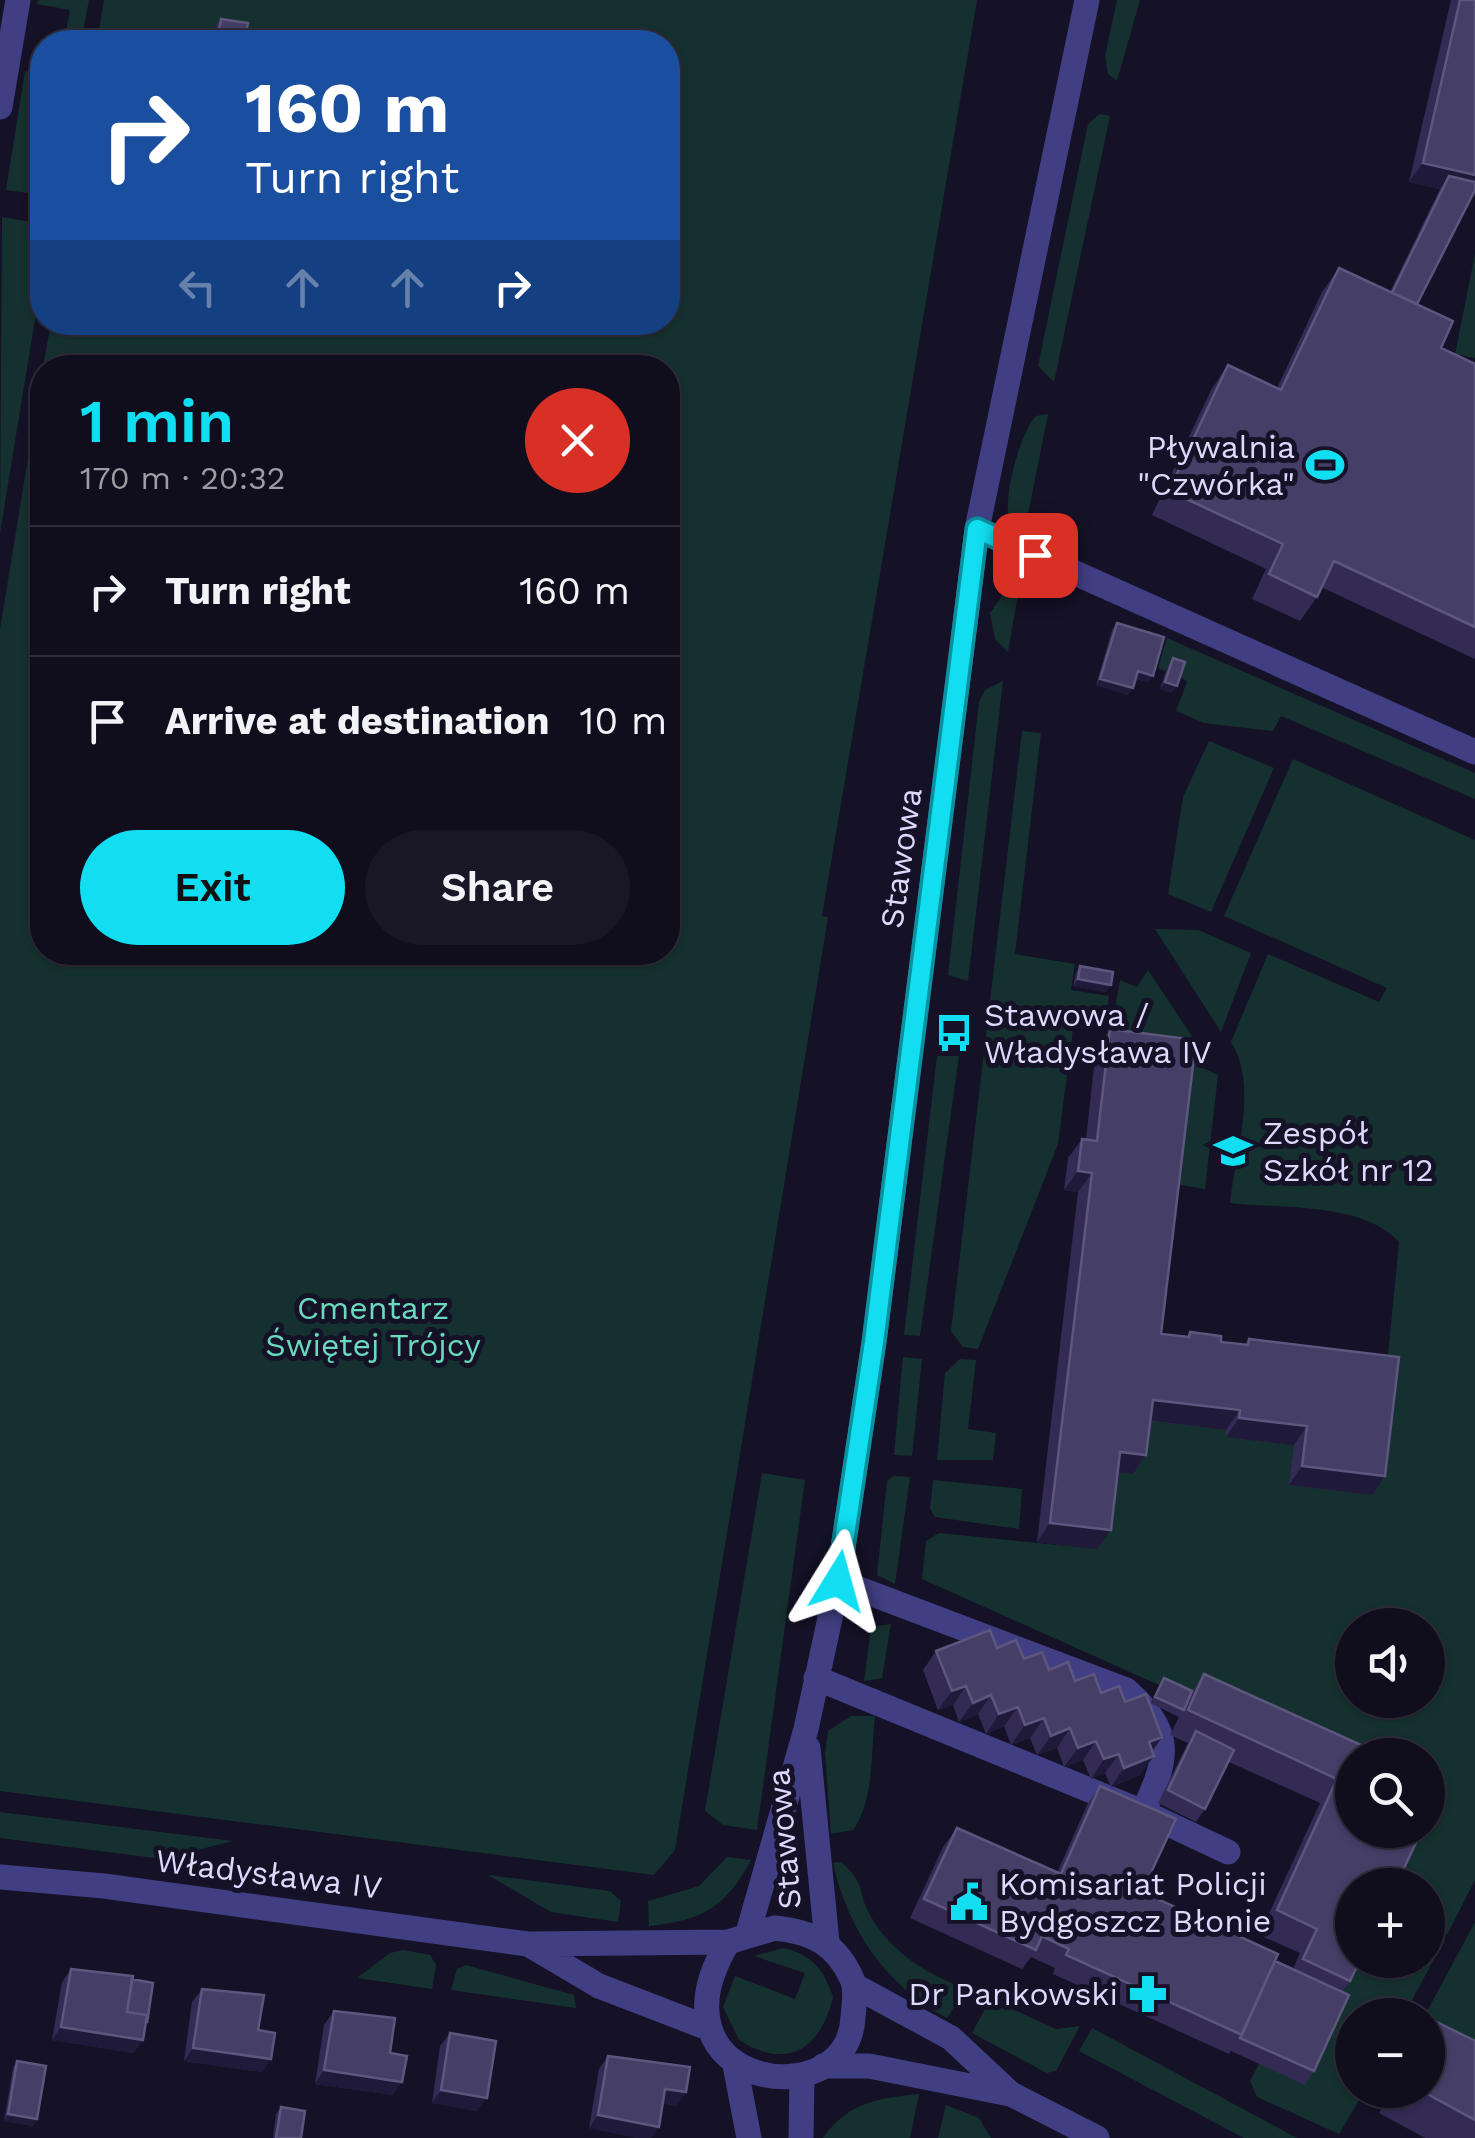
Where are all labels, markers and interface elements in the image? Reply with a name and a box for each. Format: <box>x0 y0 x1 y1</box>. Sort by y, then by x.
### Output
text: 160 m <box>245 67 449 149</box>
icon: right <box>80 70 210 200</box>
text: Turn right <box>245 151 459 204</box>
icon: left <box>170 260 225 315</box>
icon: ahead <box>275 260 330 315</box>
icon: ahead <box>380 260 435 315</box>
icon: right <box>485 260 540 315</box>
text: 1 min <box>80 386 234 457</box>
button: close <box>525 388 630 493</box>
place label: Pływalnia "Czwórka" <box>1137 428 1295 503</box>
sports icon: Pływalnia "Czwórka" <box>1304 444 1346 486</box>
text: 170 m · 20:32 <box>80 459 286 497</box>
pin <box>993 513 1078 598</box>
icon: arrive <box>1008 528 1063 583</box>
icon: right <box>80 564 135 619</box>
text: Turn right <box>165 569 351 613</box>
text: 160 m <box>519 569 630 613</box>
icon: arrive <box>80 694 135 749</box>
text: Arrive at destination <box>165 699 550 743</box>
text: 10 m <box>580 699 667 743</box>
street label: Stawowa <box>872 785 930 931</box>
button: Exit <box>80 830 345 945</box>
button: Share <box>365 830 630 945</box>
place label: Stawowa / Władysława IV <box>984 996 1212 1071</box>
bus stop icon: Stawowa / Władysława IV <box>933 1012 975 1054</box>
place label: Zespół Szkół nr 12 <box>1263 1114 1434 1189</box>
school or university icon: Zespół Szkół nr 12 <box>1212 1130 1254 1172</box>
park label: Cmentarz Świętej Trójcy <box>265 1289 481 1364</box>
position arrow <box>786 1529 890 1633</box>
map controls <box>1335 1608 1445 2108</box>
button: sound <box>1335 1608 1445 1718</box>
button: search <box>1335 1738 1445 1848</box>
street label: Stawowa <box>759 1767 809 1911</box>
street label: Władysława IV <box>154 1841 384 1907</box>
place label: Komisariat Policji Bydgoszcz Błonie <box>999 1865 1271 1940</box>
button: + <box>1335 1868 1445 1978</box>
public building icon: Komisariat Policji Bydgoszcz Błonie <box>948 1881 990 1923</box>
pharmacy icon: Dr Pankowski <box>1127 1973 1169 2015</box>
place label: Dr Pankowski <box>908 1975 1118 2013</box>
button: − <box>1335 1998 1445 2108</box>

